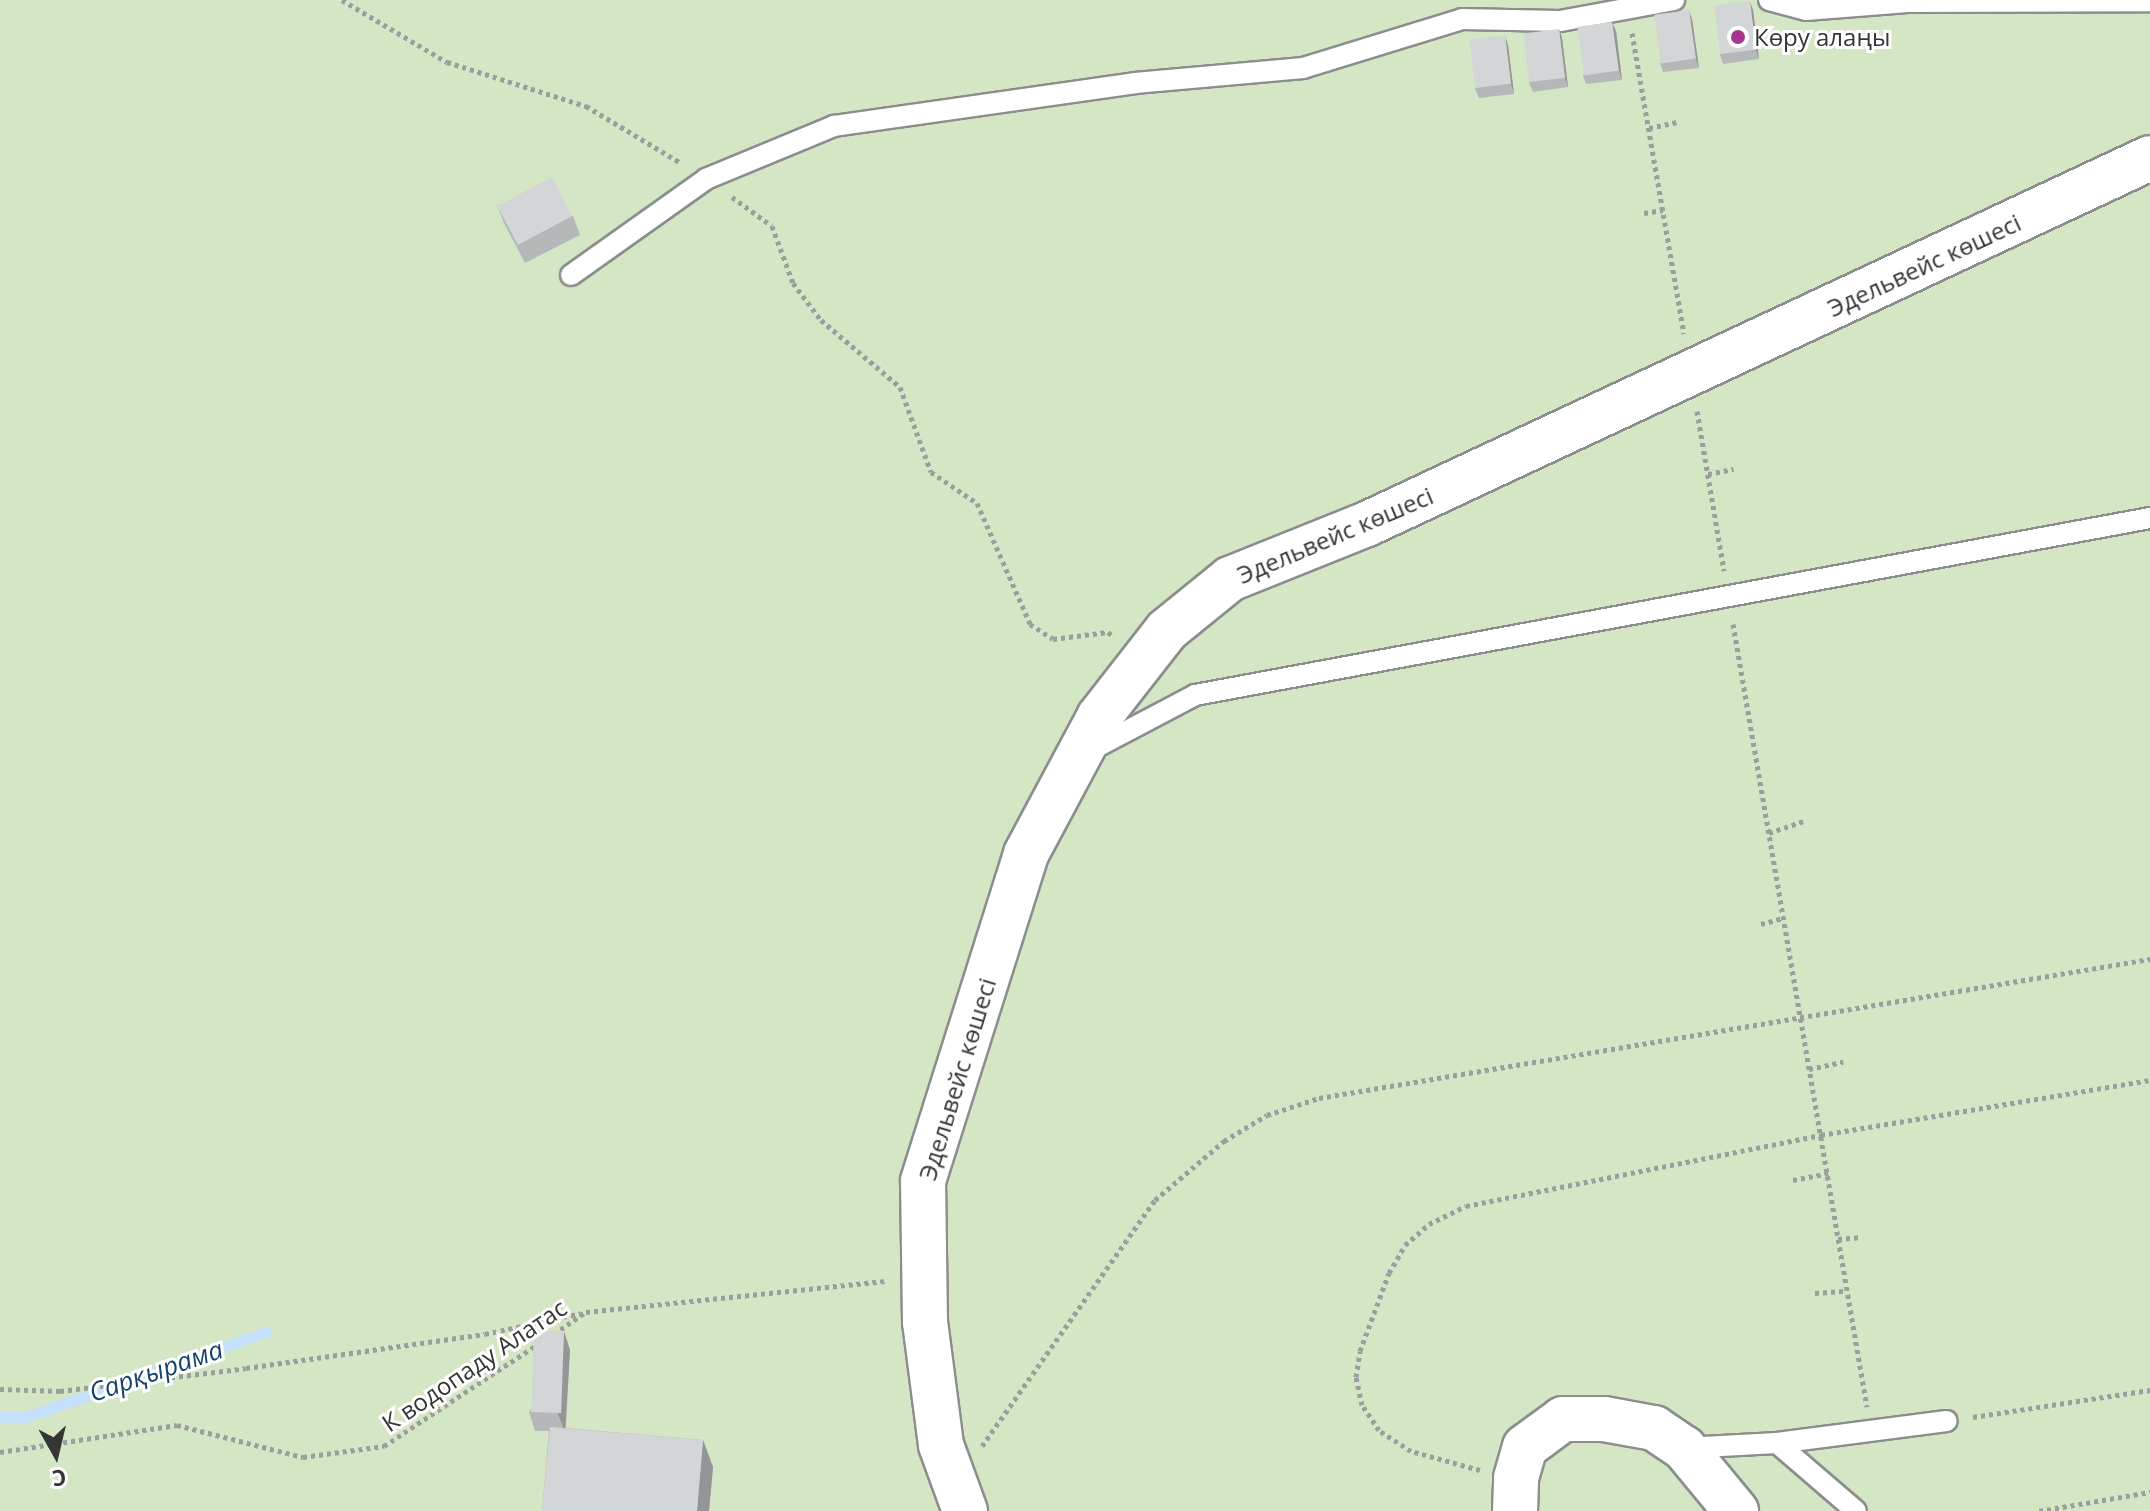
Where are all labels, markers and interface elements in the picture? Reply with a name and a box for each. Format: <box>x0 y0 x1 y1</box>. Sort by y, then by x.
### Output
place label: Көру алаңы <box>1754 23 1890 51</box>
marker: Көру алаңы <box>1729 28 1747 46</box>
street label: Эдельвейс көшесі <box>1823 208 2025 322</box>
street label: Эдельвейс көшесі <box>1233 481 1437 589</box>
street label: Эдельвейс көшесі <box>913 974 1001 1184</box>
street label: К водопаду Алатас <box>376 1293 572 1437</box>
water label: Сарқырама <box>85 1334 227 1408</box>
north arrow <box>16 1415 96 1495</box>
text: С <box>50 1463 68 1495</box>

